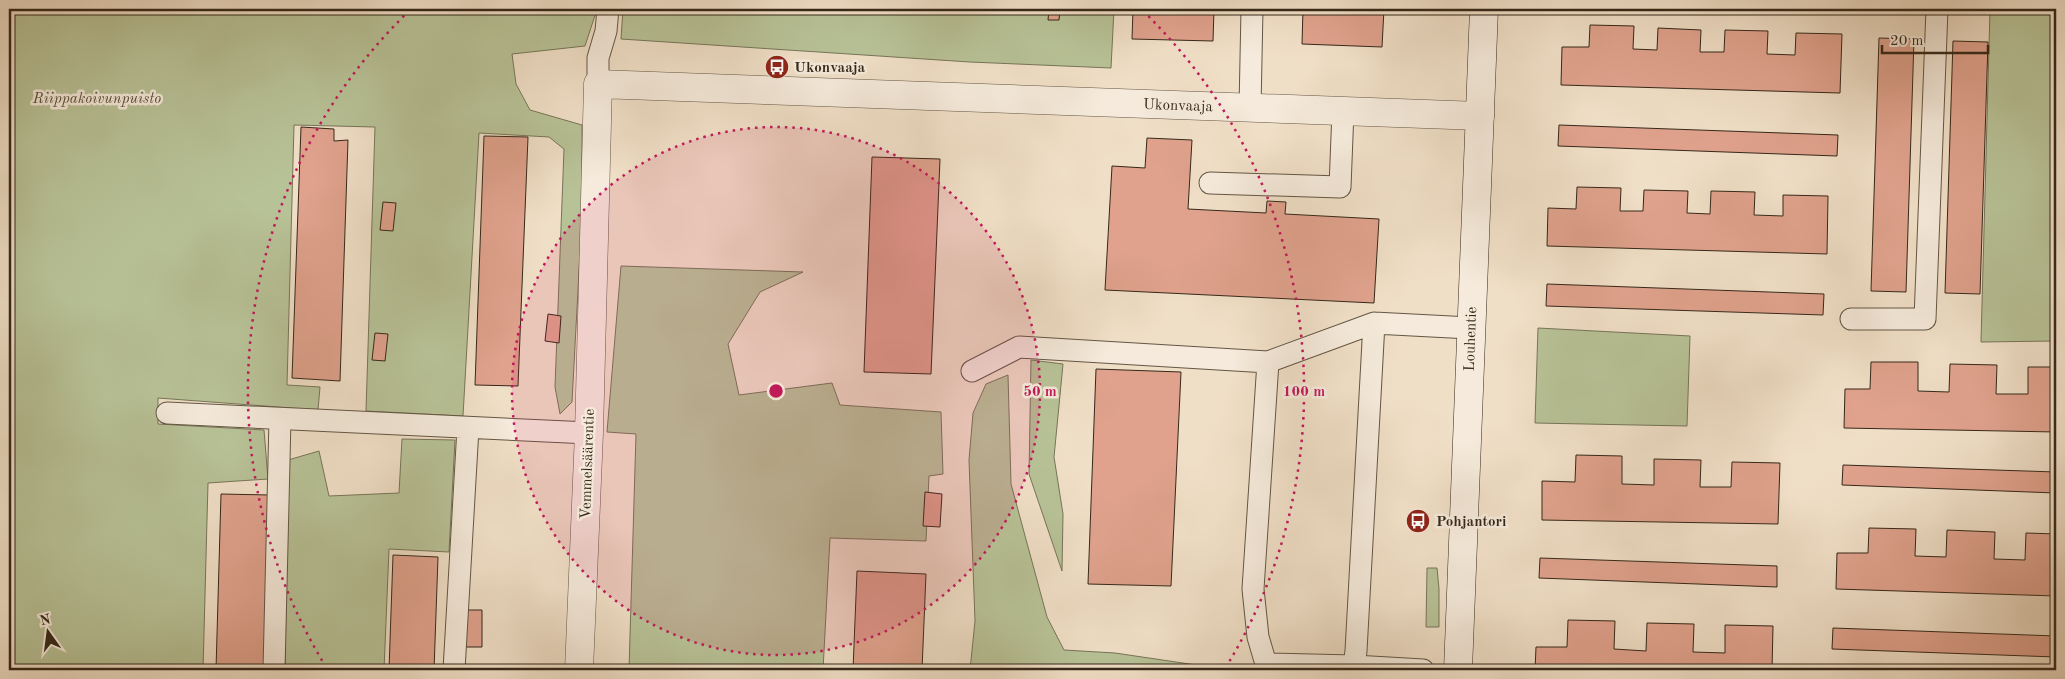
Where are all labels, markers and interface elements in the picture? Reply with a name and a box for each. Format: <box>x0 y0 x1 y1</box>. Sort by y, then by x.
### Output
scale bar <box>1882 22 1989 54</box>
text: 20 m <box>1890 34 1924 49</box>
bus stop icon: Ukonvaaja <box>764 54 790 80</box>
place label: Ukonvaaja <box>794 61 866 76</box>
park label: Riippakoivunpuisto <box>32 92 161 107</box>
street label: Ukonvaaja <box>1143 98 1214 115</box>
street label: Louhentie <box>1463 306 1480 372</box>
centre of rings <box>767 382 785 400</box>
text: 50 m <box>1023 385 1057 400</box>
text: 100 m <box>1283 385 1325 400</box>
street label: Vemmelsäärentie <box>579 408 598 520</box>
bus stop icon: Pohjantori <box>1405 508 1431 534</box>
place label: Pohjantori <box>1436 515 1506 530</box>
north arrow <box>22 606 72 656</box>
text: N <box>38 612 52 628</box>

